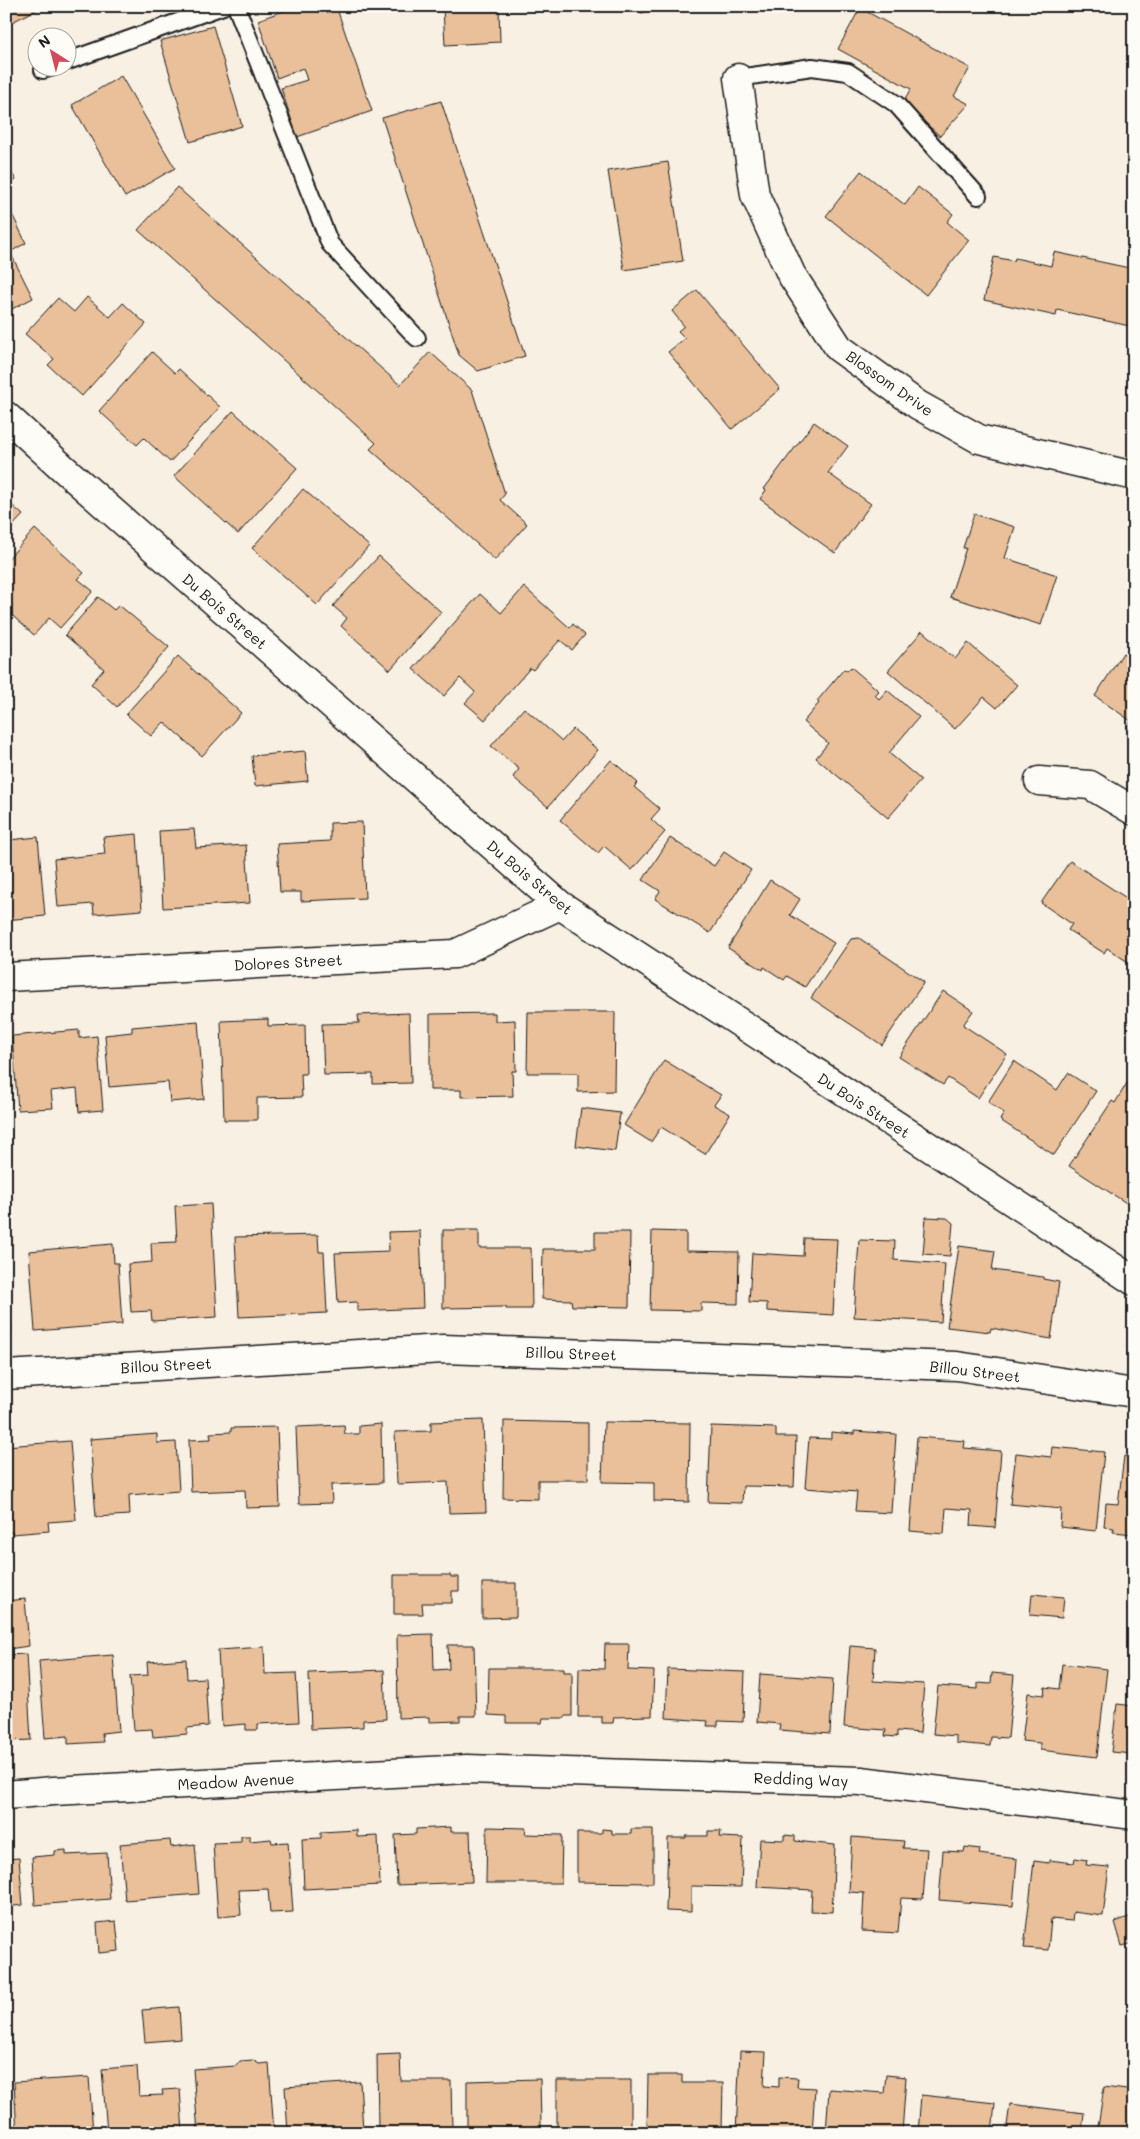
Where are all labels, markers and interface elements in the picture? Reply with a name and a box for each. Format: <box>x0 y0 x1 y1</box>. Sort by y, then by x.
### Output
north arrow <box>28 28 78 78</box>
text: N <box>34 30 54 52</box>
street label: Blossom Drive <box>843 346 937 420</box>
street label: Du Bois Street <box>178 569 272 653</box>
street label: Du Bois Street <box>483 835 577 919</box>
street label: Dolores Street <box>233 949 343 975</box>
street label: Du Bois Street <box>814 1068 914 1142</box>
street label: Billou Street <box>525 1341 617 1365</box>
street label: Billou Street <box>120 1353 212 1377</box>
street label: Billou Street <box>929 1356 1021 1386</box>
street label: Redding Way <box>753 1767 849 1791</box>
street label: Meadow Avenue <box>177 1768 295 1794</box>

